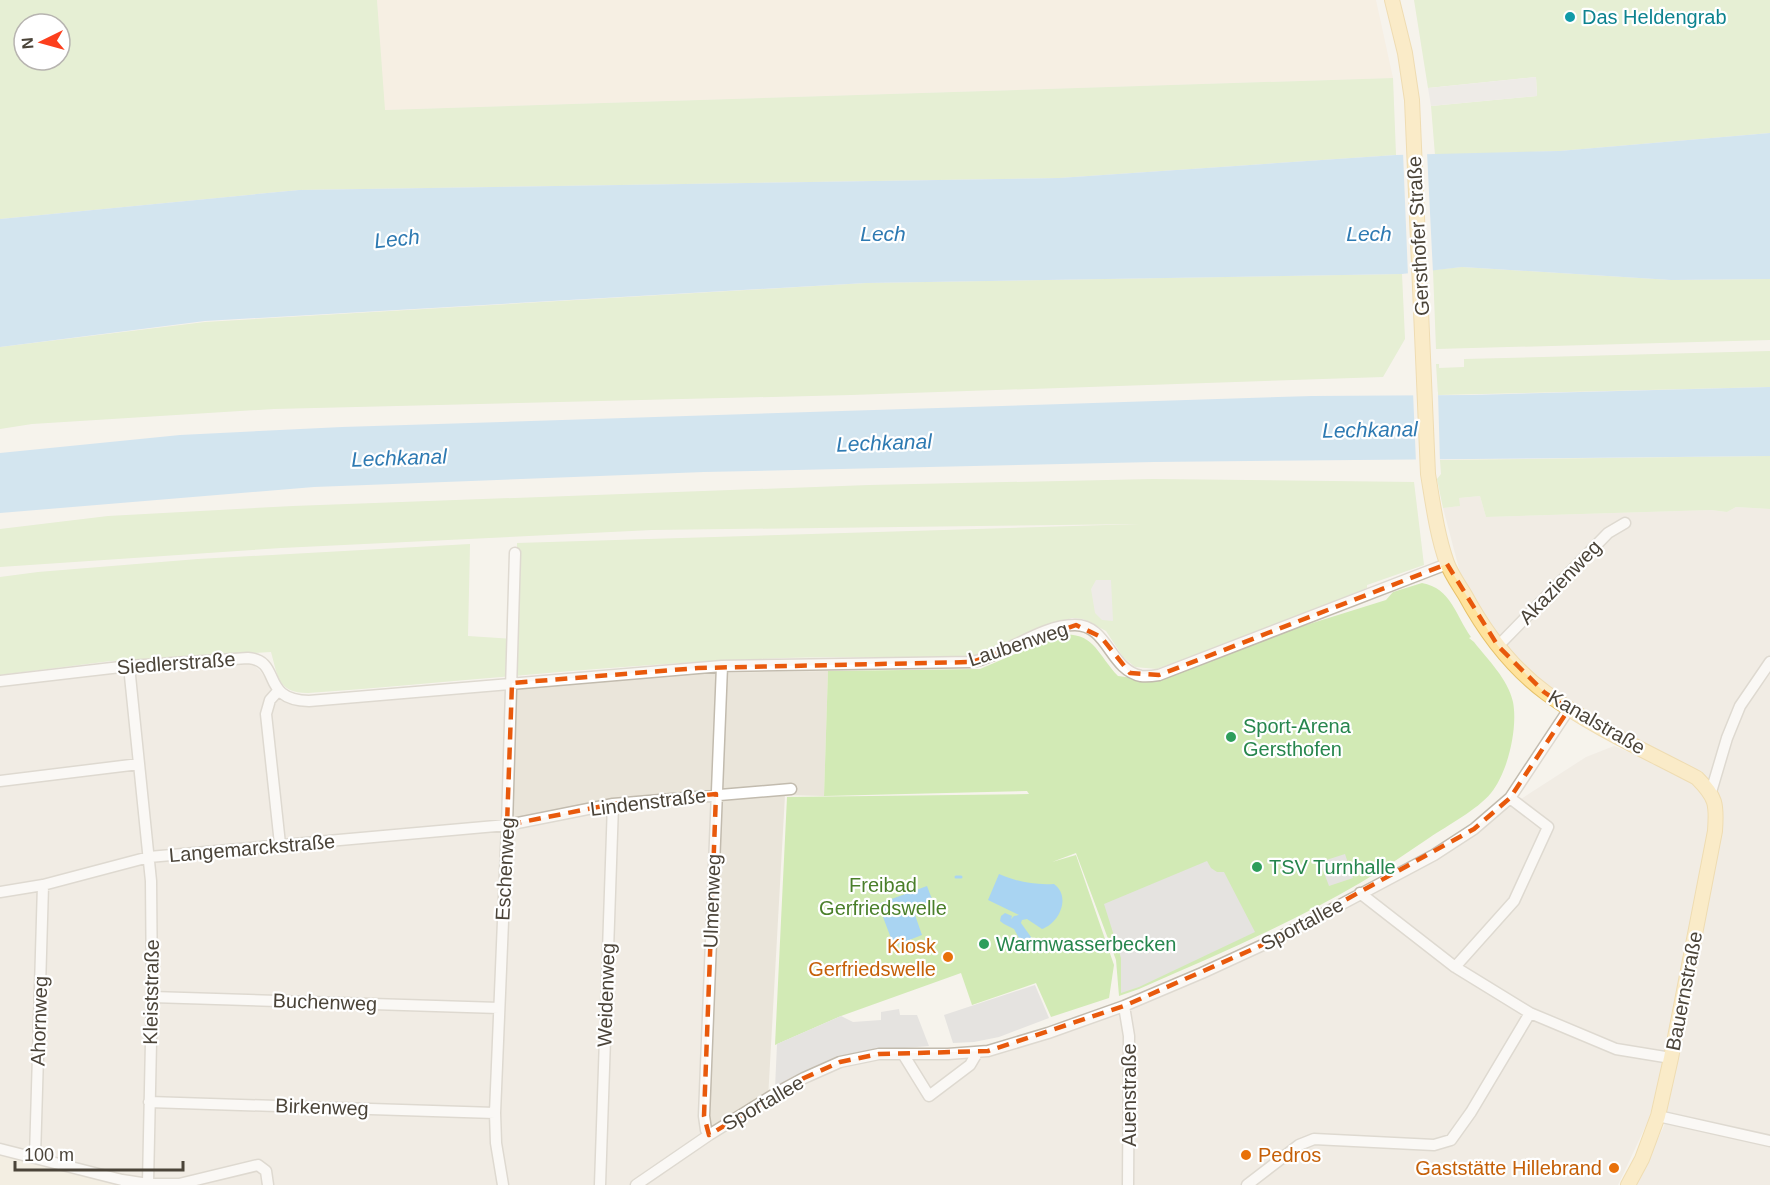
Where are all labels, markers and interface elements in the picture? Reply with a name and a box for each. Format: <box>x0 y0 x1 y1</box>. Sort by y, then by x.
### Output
place label: Das Heldengrab <box>1582 6 1727 28</box>
marker: Das Heldengrab <box>1563 10 1577 24</box>
north arrow <box>12 12 72 72</box>
text: N <box>19 37 37 50</box>
street label: Gersthofer Straße <box>1403 156 1433 316</box>
water label: Lech <box>860 222 906 245</box>
water label: Lech <box>1346 222 1392 245</box>
water label: Lech <box>373 225 421 252</box>
water label: Lechkanal <box>1322 417 1419 442</box>
water label: Lechkanal <box>836 429 934 456</box>
water label: Lechkanal <box>351 444 449 471</box>
street label: Akazienweg <box>1515 536 1605 628</box>
street label: Laubenweg <box>965 618 1071 670</box>
street label: Siedlerstraße <box>116 648 236 678</box>
street label: Kanalstraße <box>1545 686 1649 758</box>
place label: Sport-Arena Gersthofen <box>1243 715 1352 760</box>
marker: Sport-Arena Gersthofen <box>1224 730 1238 744</box>
street label: Lindenstraße <box>589 784 707 820</box>
street label: Eschenweg <box>491 817 519 921</box>
street label: Langemarckstraße <box>168 830 336 866</box>
street label: Ulmenweg <box>699 853 725 949</box>
place label: TSV Turnhalle <box>1269 856 1396 878</box>
marker: TSV Turnhalle <box>1250 860 1264 874</box>
park label: Freibad Gerfriedswelle <box>819 874 947 919</box>
street label: Sportallee <box>1257 893 1347 955</box>
street label: Bauernstraße <box>1662 929 1706 1053</box>
place label: Warmwasserbecken <box>996 933 1176 955</box>
place label: Kiosk Gerfriedswelle <box>808 935 937 980</box>
marker: Warmwasserbecken <box>977 937 991 951</box>
street label: Kleiststraße <box>139 939 163 1045</box>
street label: Weidenweg <box>593 943 619 1047</box>
marker: Kiosk Gerfriedswelle <box>941 950 955 964</box>
street label: Ahornweg <box>26 976 52 1066</box>
street label: Buchenweg <box>272 989 378 1015</box>
street label: Auenstraße <box>1118 1043 1140 1147</box>
street label: Sportallee <box>719 1071 807 1135</box>
street label: Birkenweg <box>275 1094 369 1120</box>
scale bar <box>15 1134 183 1172</box>
place label: Pedros <box>1258 1144 1321 1166</box>
text: 100 m <box>24 1145 74 1165</box>
marker: Pedros <box>1239 1148 1253 1162</box>
place label: Gaststätte Hillebrand <box>1415 1157 1602 1179</box>
marker: Gaststätte Hillebrand <box>1607 1161 1621 1175</box>

